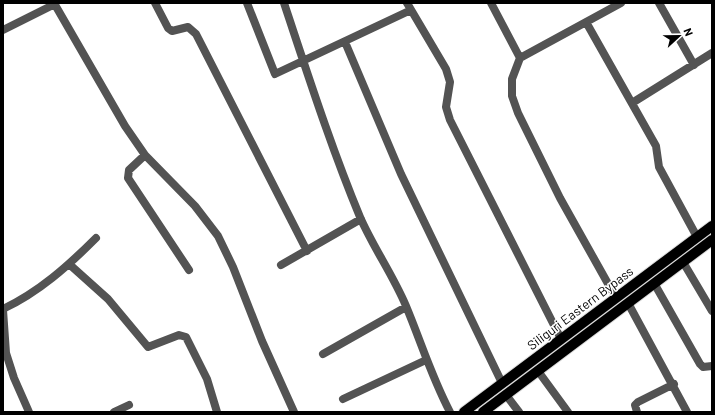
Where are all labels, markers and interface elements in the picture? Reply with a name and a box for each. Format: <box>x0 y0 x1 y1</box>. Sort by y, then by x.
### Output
north arrow <box>659 16 699 56</box>
text: N <box>681 26 696 38</box>
street label: Siliguri Eastern Bypass <box>524 263 636 353</box>

